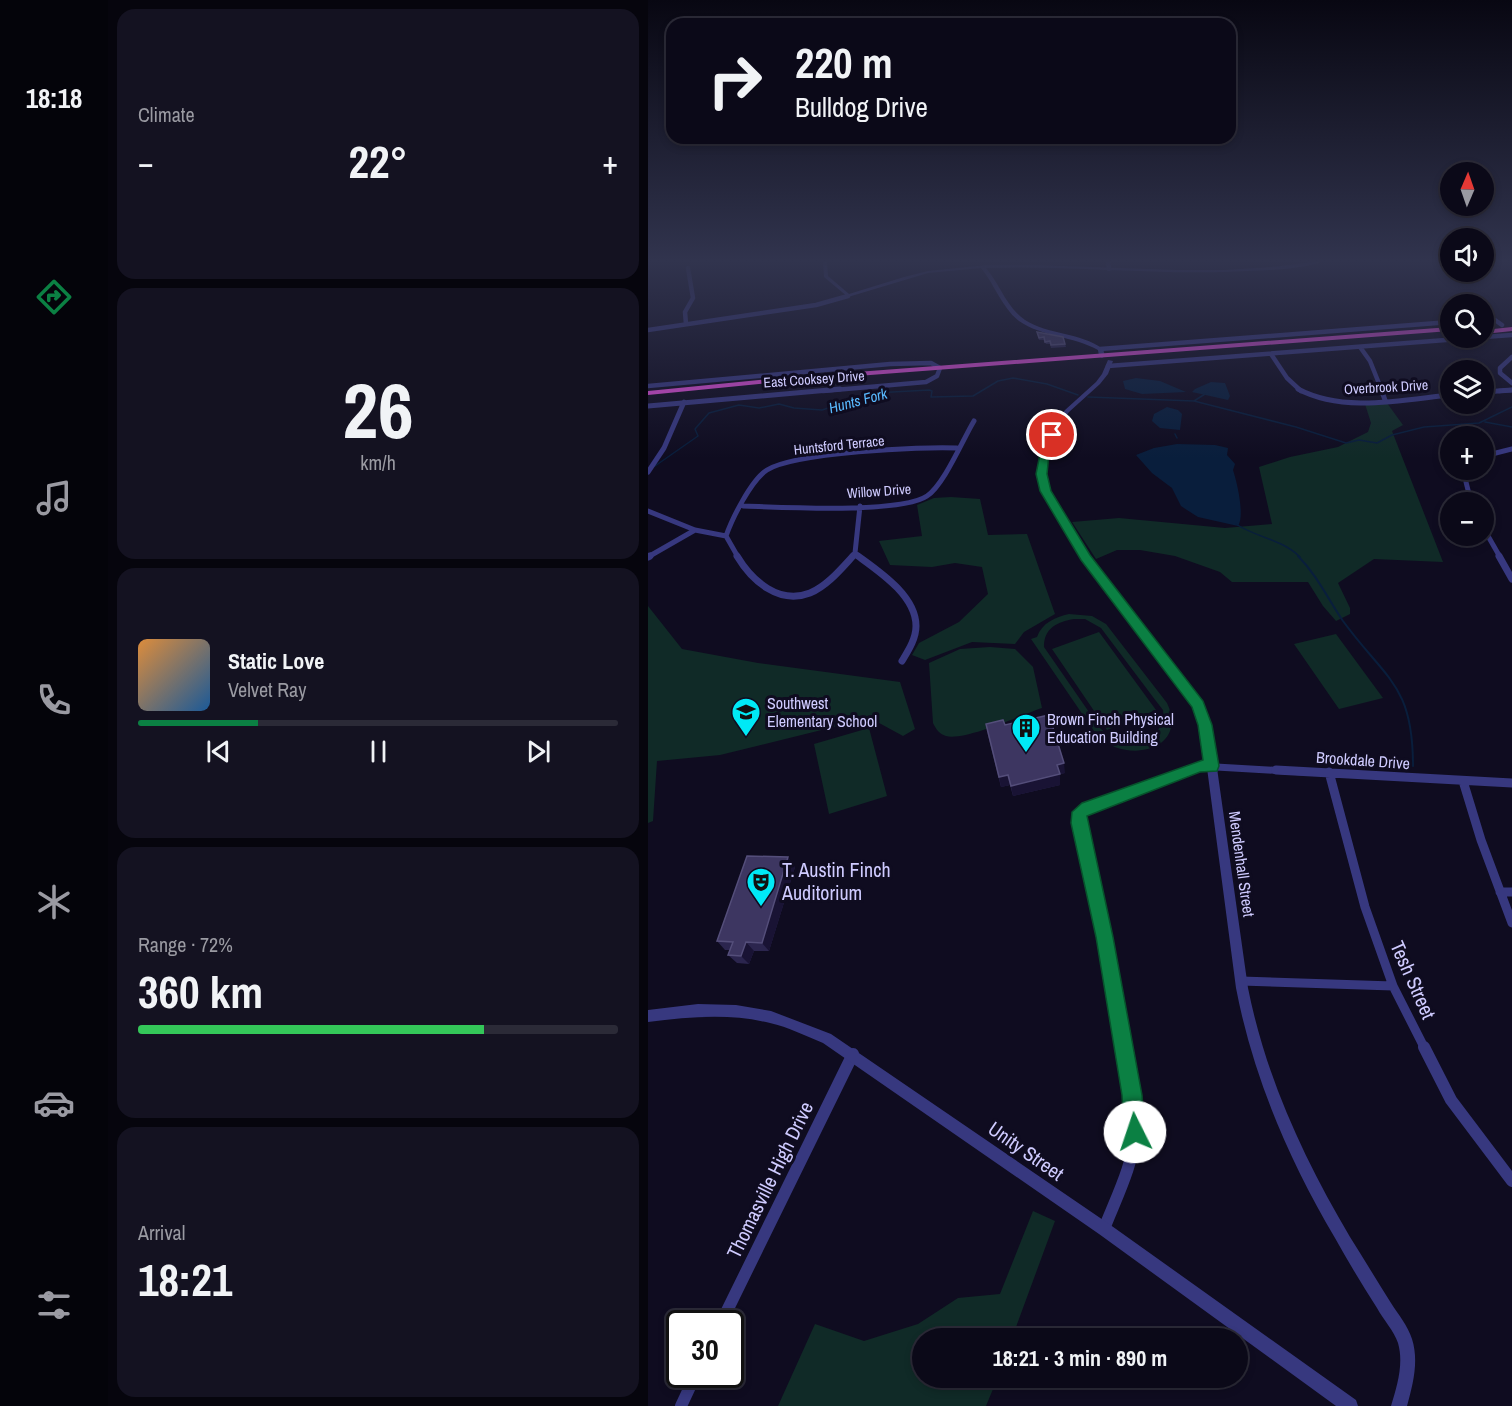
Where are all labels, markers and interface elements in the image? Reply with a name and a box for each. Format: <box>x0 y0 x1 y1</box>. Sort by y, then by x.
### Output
text: 220 m <box>795 35 893 91</box>
icon: right <box>696 42 774 120</box>
text: 18:18 <box>26 80 82 116</box>
text: Bulldog Drive <box>795 89 928 125</box>
text: Climate <box>138 101 195 128</box>
text: 22° <box>348 131 408 192</box>
text: − <box>138 140 154 184</box>
text: + <box>602 140 618 184</box>
north arrow <box>1440 162 1494 216</box>
map controls <box>1440 162 1494 546</box>
button: sound <box>1440 228 1494 282</box>
icon: directions <box>33 276 75 318</box>
button: search <box>1440 294 1494 348</box>
text: 26 <box>342 357 414 462</box>
button: layers <box>1440 360 1494 414</box>
street label: East Cooksey Drive <box>763 366 865 392</box>
street label: Overbrook Drive <box>1343 376 1429 398</box>
water label: Hunts Fork <box>826 382 890 418</box>
pin <box>1026 409 1077 460</box>
icon: arrive <box>1035 418 1068 451</box>
button: + <box>1440 426 1494 480</box>
street label: Huntsford Terrace <box>793 431 885 459</box>
text: km/h <box>360 449 396 476</box>
icon: music <box>33 477 75 519</box>
street label: Willow Drive <box>846 480 912 502</box>
button: − <box>1440 492 1494 546</box>
text: Static Love <box>228 646 324 676</box>
text: Velvet Ray <box>228 676 306 703</box>
icon: phone <box>33 679 75 721</box>
place label: Southwest Elementary School <box>767 692 877 732</box>
school or university icon: Southwest Elementary School <box>730 696 762 738</box>
place label: Brown Finch Physical Education Building <box>1047 708 1174 748</box>
building icon: Brown Finch Physical Education Building <box>1010 712 1042 754</box>
icon: previous <box>202 735 235 768</box>
icon: pause <box>362 735 395 768</box>
icon: next <box>522 735 555 768</box>
street label: Brookdale Drive <box>1315 746 1411 774</box>
street label: Mendenhall Street <box>1224 810 1260 919</box>
place label: T. Austin Finch Auditorium <box>781 856 891 906</box>
theatre icon: T. Austin Finch Auditorium <box>745 866 777 908</box>
icon: climate <box>33 881 75 923</box>
text: Range · 72% <box>138 931 233 958</box>
street label: Tesh Street <box>1384 936 1443 1024</box>
text: 360 km <box>138 961 263 1022</box>
icon: car <box>33 1082 75 1124</box>
street label: Thomasville High Drive <box>720 1097 819 1263</box>
position arrow <box>1103 1100 1167 1164</box>
street label: Unity Street <box>983 1115 1070 1187</box>
text: Arrival <box>138 1219 185 1246</box>
text: 18:21 <box>138 1249 232 1310</box>
icon: filters <box>33 1284 75 1326</box>
speed limit sign: 30 <box>666 1310 744 1388</box>
text: 18:21 · 3 min · 890 m <box>993 1343 1167 1373</box>

